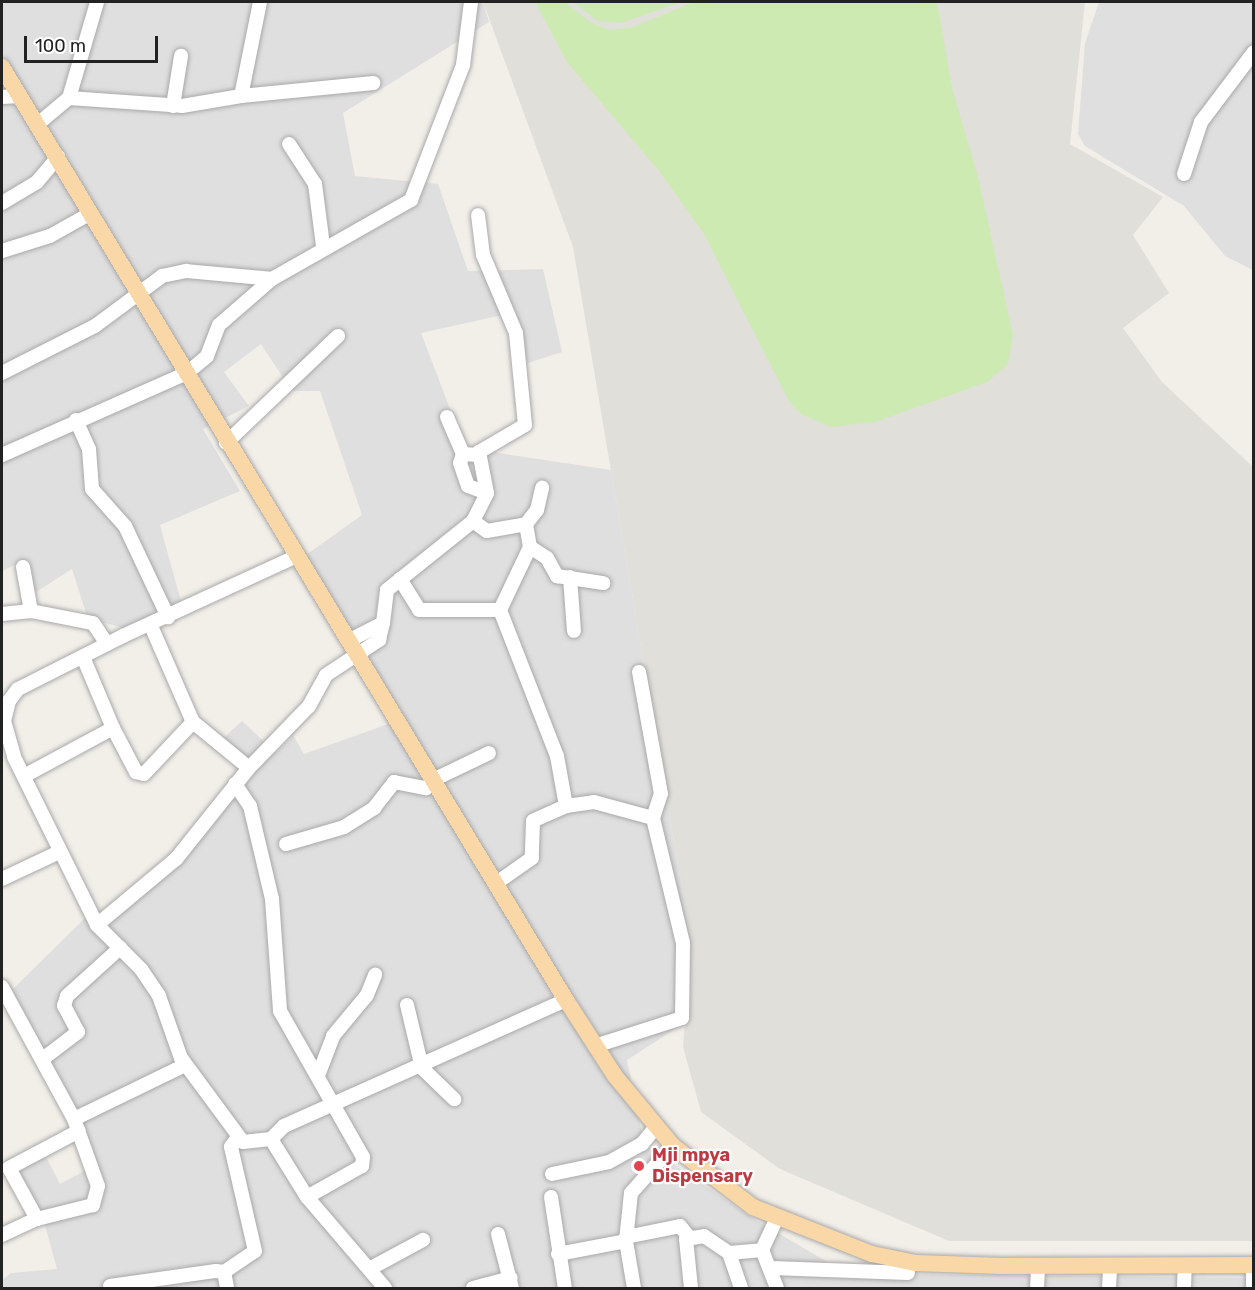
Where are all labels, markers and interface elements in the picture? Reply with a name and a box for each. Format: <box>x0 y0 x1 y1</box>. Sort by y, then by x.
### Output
scale bar <box>27 24 160 62</box>
text: 100 m <box>35 35 86 57</box>
place label: Mji mpya Dispensary <box>652 1145 753 1188</box>
marker: Mji mpya Dispensary <box>630 1157 648 1175</box>

